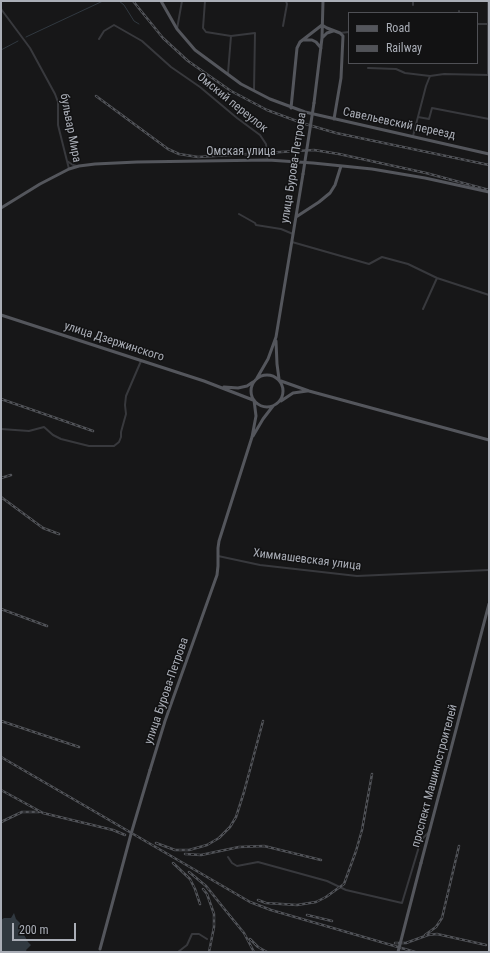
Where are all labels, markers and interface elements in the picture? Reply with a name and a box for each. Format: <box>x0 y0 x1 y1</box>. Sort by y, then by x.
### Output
legend <box>348 12 478 64</box>
text: Road <box>386 21 410 35</box>
text: Railway <box>386 41 422 55</box>
street label: Омский переулок <box>194 70 270 136</box>
street label: бульвар Мира <box>56 92 84 164</box>
street label: Савельевский переезд <box>341 105 457 143</box>
street label: улица Бурова-Петрова <box>278 112 310 224</box>
street label: Омская улица <box>206 145 276 159</box>
street label: улица Дзержинского <box>62 319 166 365</box>
street label: Химмашевская улица <box>252 546 362 574</box>
street label: улица Бурова-Петрова <box>142 636 192 746</box>
street label: проспект Машиностроителей <box>409 703 461 849</box>
scale bar <box>14 915 78 941</box>
text: 200 m <box>19 923 49 937</box>

